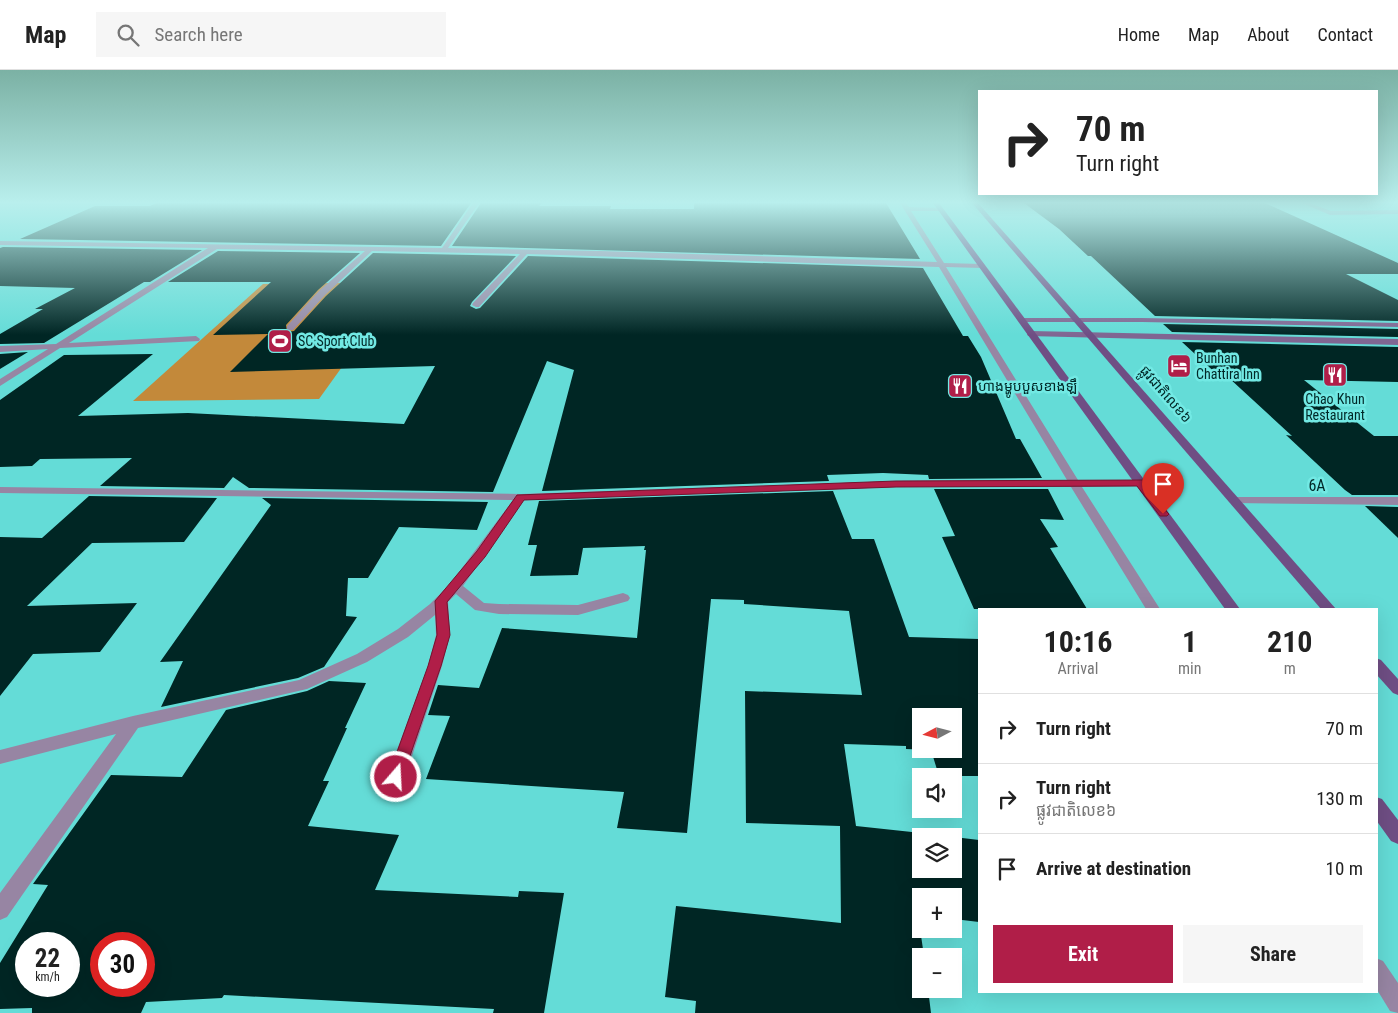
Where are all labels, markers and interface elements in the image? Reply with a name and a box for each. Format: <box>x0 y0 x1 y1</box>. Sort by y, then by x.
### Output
search box <box>96 12 446 57</box>
text: Map <box>25 21 66 49</box>
icon: search <box>114 21 142 49</box>
text: Search here <box>154 23 243 46</box>
text: Home <box>1118 24 1160 45</box>
text: Map <box>1188 24 1219 45</box>
text: About <box>1247 24 1289 45</box>
text: Contact <box>1317 24 1373 45</box>
text: 70 m <box>1076 109 1145 150</box>
icon: right <box>993 110 1058 175</box>
text: Turn right <box>1076 151 1159 176</box>
sports icon: SC Sport Club <box>267 328 293 354</box>
place label: SC Sport Club <box>298 333 374 349</box>
place label: Bunhan Chattira Inn <box>1196 350 1260 382</box>
hotel icon: Bunhan Chattira Inn <box>1166 353 1192 379</box>
street label: ផ្លូវជាតិលេខ៦ <box>1134 362 1195 428</box>
restaurant icon: Chao Khun Restaurant <box>1322 362 1348 388</box>
restaurant icon: ហាងម្ហូបបួសខាងឡឹ <box>947 373 973 399</box>
place label: ហាងម្ហូបបួសខាងឡឹ <box>978 378 1077 398</box>
place label: Chao Khun Restaurant <box>1305 391 1365 423</box>
pin <box>1142 463 1184 514</box>
icon: arrive <box>1149 470 1177 498</box>
street label: 6A <box>1308 476 1326 495</box>
text: 10:16 <box>1044 624 1112 659</box>
text: 1 <box>1182 624 1197 659</box>
text: 210 <box>1267 624 1312 659</box>
text: Arrival <box>1058 659 1098 678</box>
text: min <box>1178 659 1201 678</box>
text: m <box>1284 659 1296 678</box>
north arrow <box>912 708 962 758</box>
map controls <box>912 708 962 998</box>
icon: right <box>993 715 1021 743</box>
text: Turn right <box>1036 717 1111 740</box>
text: 70 m <box>1326 717 1363 740</box>
position arrow <box>369 750 421 802</box>
button: sound <box>912 768 962 818</box>
text: Turn right <box>1036 776 1111 799</box>
icon: right <box>993 785 1021 813</box>
text: 130 m <box>1316 787 1363 810</box>
text: ផ្លូវជាតិលេខ៦ <box>1036 801 1116 820</box>
button: layers <box>912 828 962 878</box>
icon: arrive <box>993 855 1021 883</box>
text: Arrive at destination <box>1036 857 1191 880</box>
text: 10 m <box>1326 857 1363 880</box>
button: + <box>912 888 962 938</box>
button: Exit <box>993 925 1173 983</box>
button: Share <box>1183 925 1363 983</box>
speed limit sign: 30 <box>90 932 155 997</box>
text: 22 <box>35 944 60 973</box>
button: − <box>912 948 962 998</box>
text: km/h <box>35 970 60 984</box>

